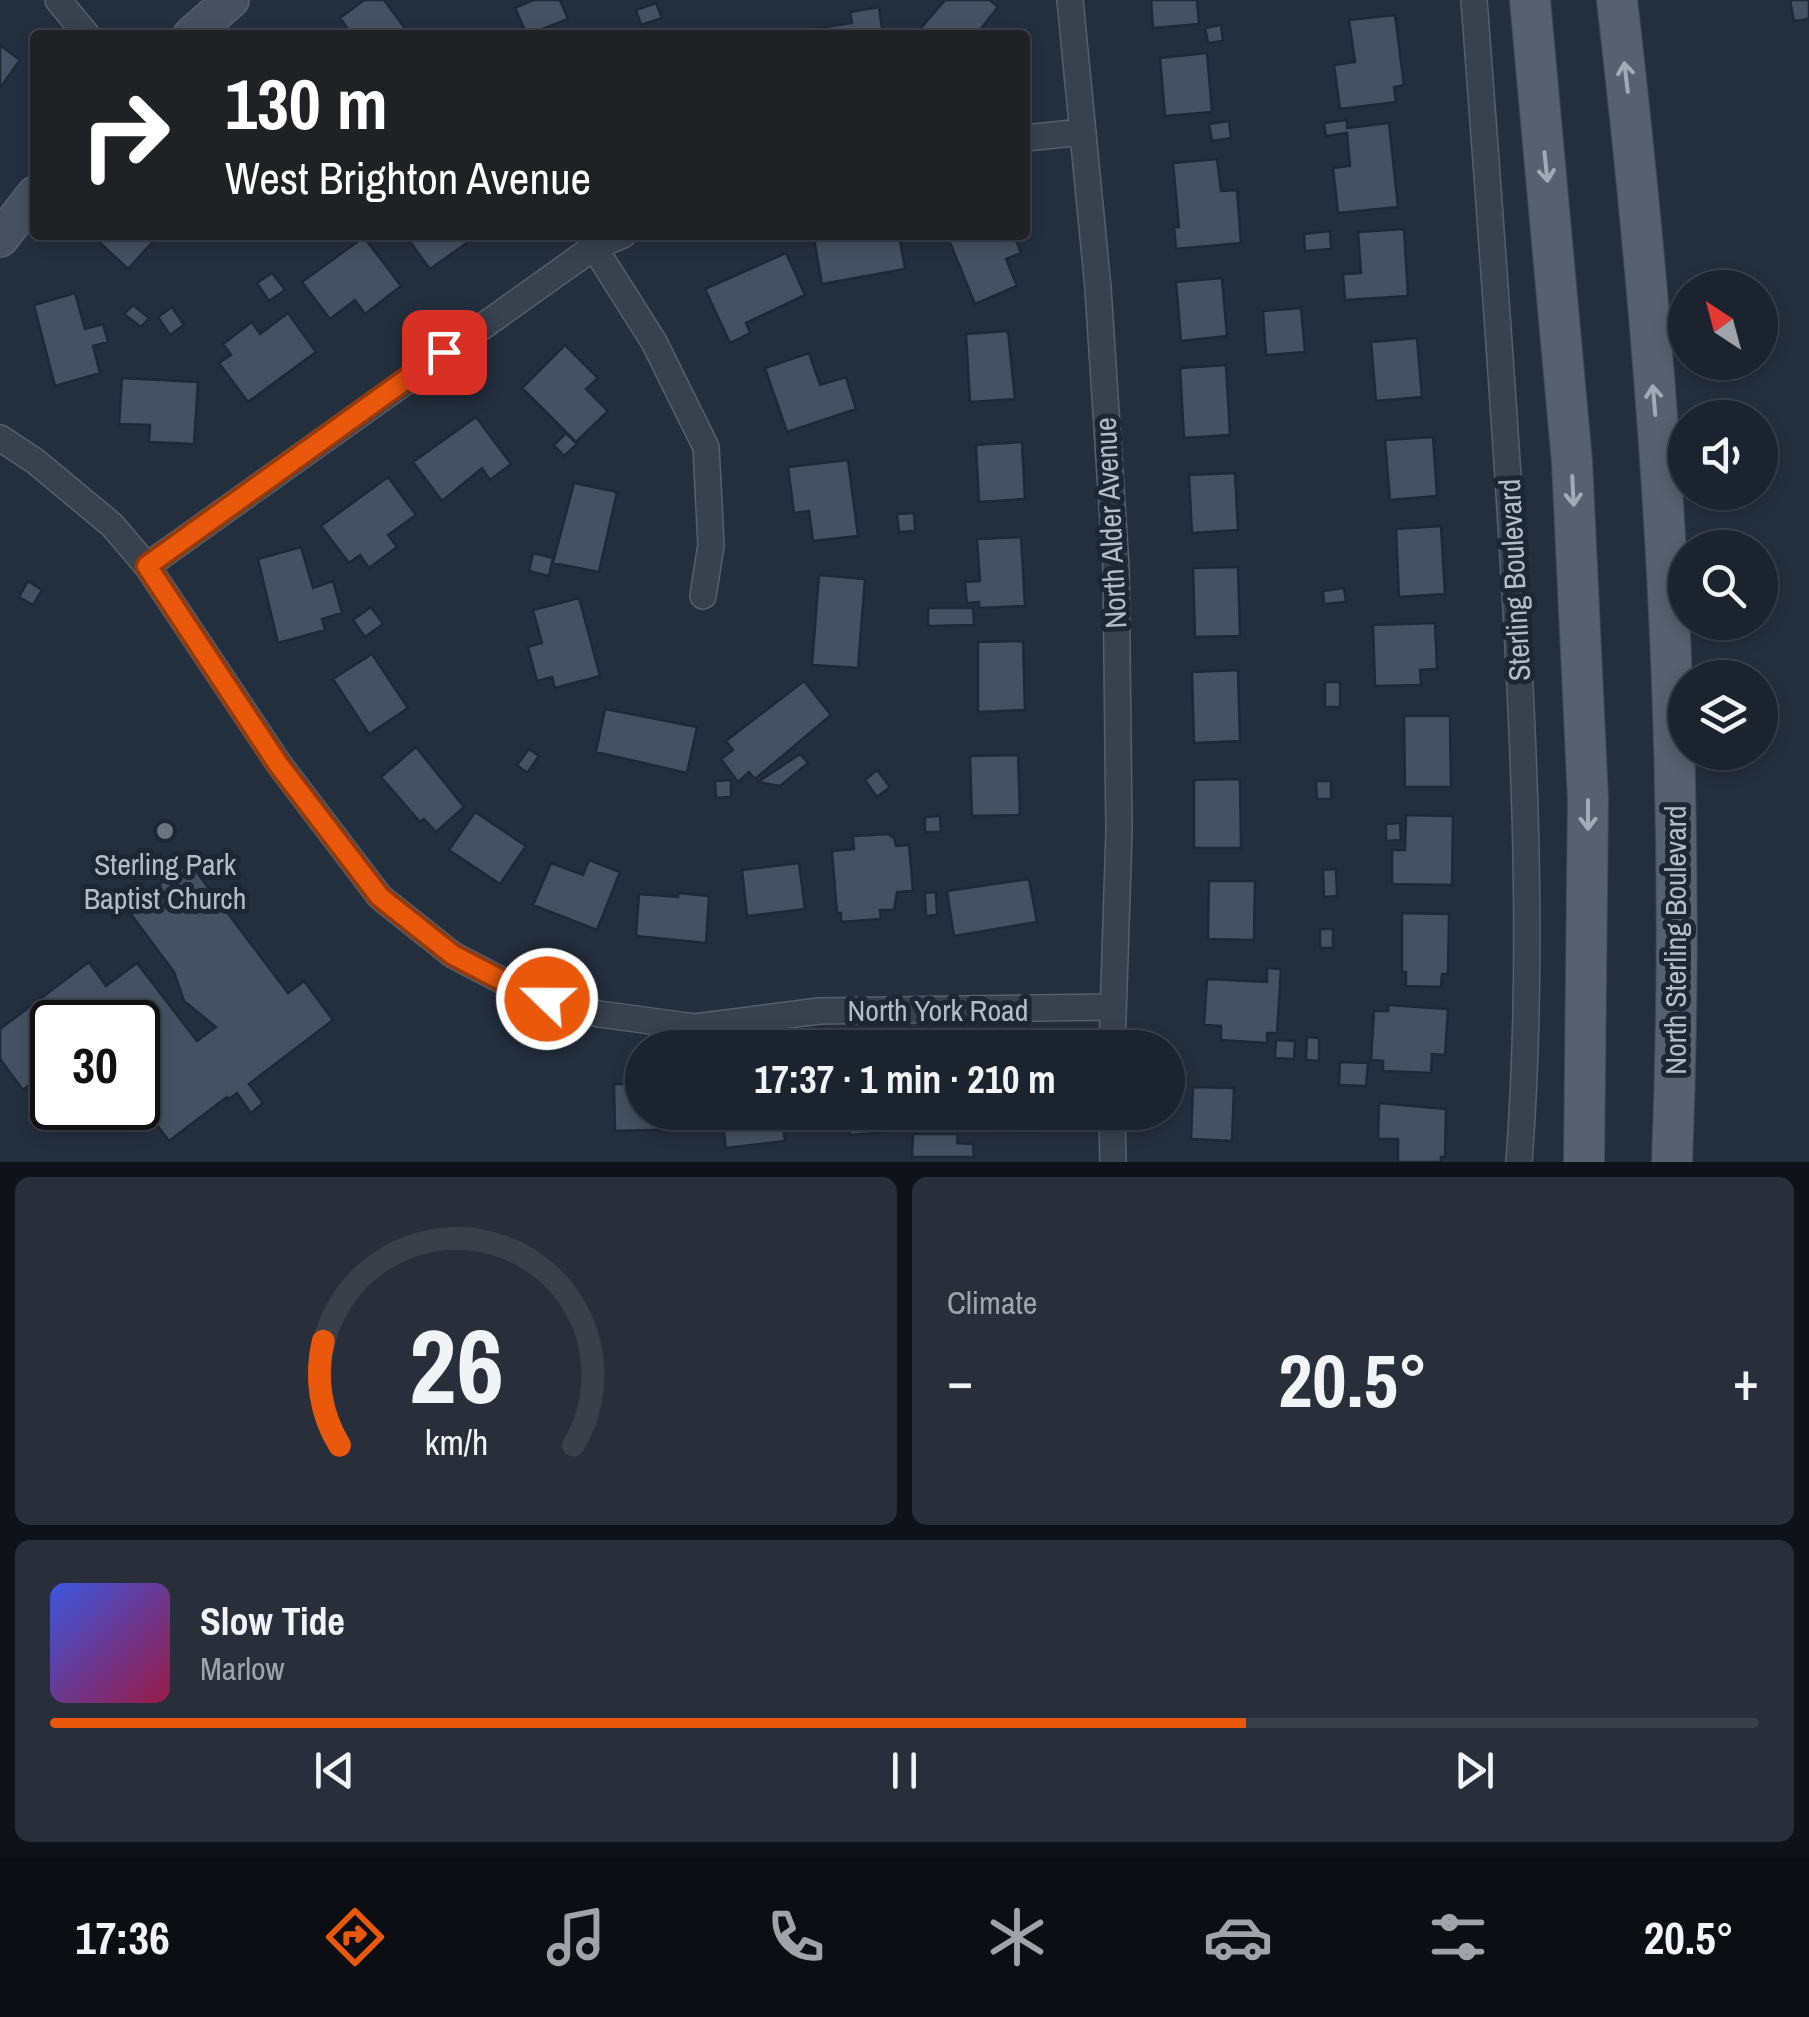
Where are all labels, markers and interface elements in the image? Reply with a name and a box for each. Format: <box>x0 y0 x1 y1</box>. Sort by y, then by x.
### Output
text: 130 m <box>225 57 388 151</box>
one-way arrow <box>1616 61 1635 93</box>
icon: right <box>60 70 190 200</box>
text: West Brighton Avenue <box>225 147 591 208</box>
one-way arrow <box>1537 150 1556 182</box>
north arrow <box>1668 270 1778 380</box>
map controls <box>1668 270 1778 770</box>
pin <box>402 310 487 395</box>
icon: arrive <box>417 325 472 380</box>
one-way arrow <box>1645 385 1664 417</box>
button: sound <box>1668 400 1778 510</box>
street label: North Alder Avenue <box>1084 416 1136 630</box>
one-way arrow <box>1564 474 1583 506</box>
street label: Sterling Boulevard <box>1489 478 1539 682</box>
button: search <box>1668 530 1778 640</box>
button: layers <box>1668 660 1778 770</box>
one-way arrow <box>1578 798 1598 831</box>
street label: North Sterling Boulevard <box>1655 805 1695 1075</box>
marker: Sterling Park Baptist Church <box>154 820 176 842</box>
place label: Sterling Park Baptist Church <box>84 844 246 918</box>
position arrow <box>495 947 599 1051</box>
street label: North York Road <box>848 990 1028 1030</box>
speed limit sign: 30 <box>30 1000 160 1130</box>
text: 17:37 · 1 min · 210 m <box>754 1054 1056 1105</box>
text: Climate <box>947 1281 1037 1324</box>
text: 26 <box>409 1295 503 1435</box>
text: 20.5° <box>1278 1329 1428 1430</box>
text: − <box>947 1343 973 1417</box>
text: + <box>1733 1343 1759 1417</box>
text: km/h <box>424 1418 488 1466</box>
text: Slow Tide <box>200 1596 345 1647</box>
text: Marlow <box>200 1647 285 1690</box>
icon: previous <box>307 1743 362 1798</box>
icon: pause <box>877 1743 932 1798</box>
icon: next <box>1447 1743 1502 1798</box>
icon: directions <box>320 1902 390 1972</box>
icon: music <box>541 1902 611 1972</box>
icon: phone <box>761 1902 831 1972</box>
icon: climate <box>982 1902 1052 1972</box>
icon: car <box>1203 1902 1273 1972</box>
icon: filters <box>1423 1902 1493 1972</box>
text: 17:36 <box>75 1907 170 1968</box>
text: 20.5° <box>1644 1907 1734 1968</box>

